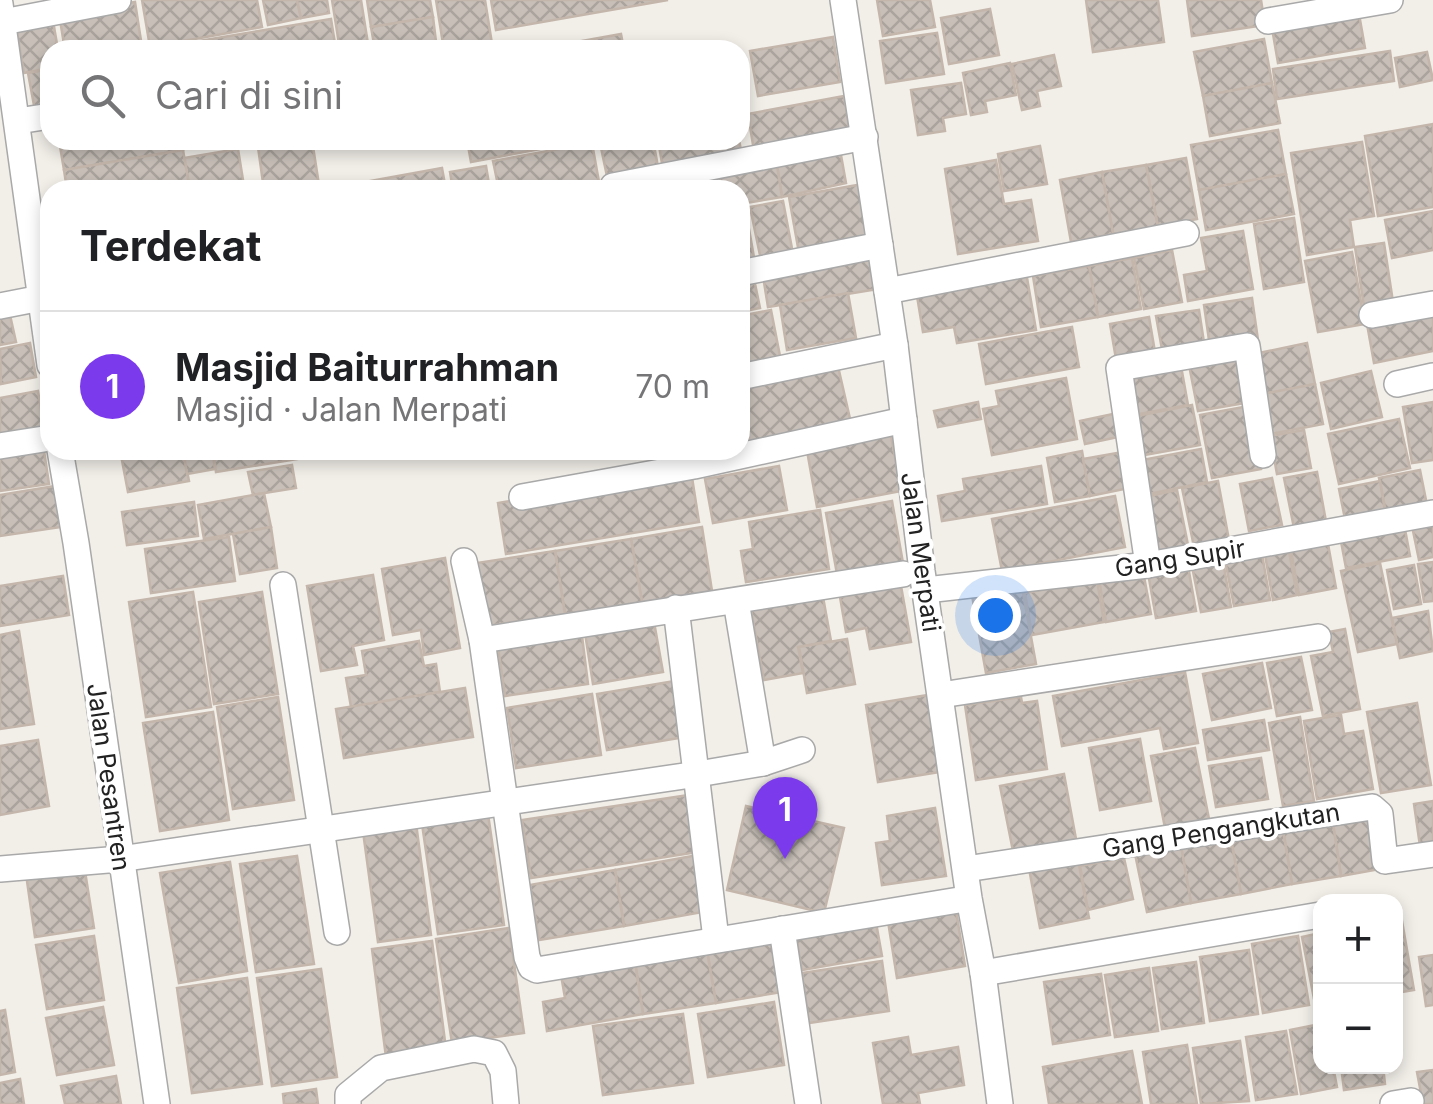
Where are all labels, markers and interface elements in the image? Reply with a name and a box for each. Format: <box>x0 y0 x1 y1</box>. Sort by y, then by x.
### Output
search box <box>40 40 750 150</box>
icon: search <box>75 68 130 123</box>
text: Cari di sini <box>155 72 343 118</box>
text: Terdekat <box>80 220 261 271</box>
text: Masjid Baiturrahman <box>175 344 559 390</box>
text: 1 <box>106 367 119 406</box>
text: 70 m <box>635 367 710 406</box>
text: Masjid · Jalan Merpati <box>175 390 507 429</box>
street label: Jalan Merpati <box>895 470 947 634</box>
street label: Gang Supir <box>1113 533 1247 583</box>
your location <box>970 590 1021 641</box>
street label: Jalan Pesantren <box>81 681 137 873</box>
pin: 1 <box>752 776 818 859</box>
street label: Gang Pengangkutan <box>1100 796 1342 864</box>
map controls <box>1313 894 1403 1074</box>
button: + <box>1313 894 1403 984</box>
button: − <box>1313 984 1403 1074</box>

